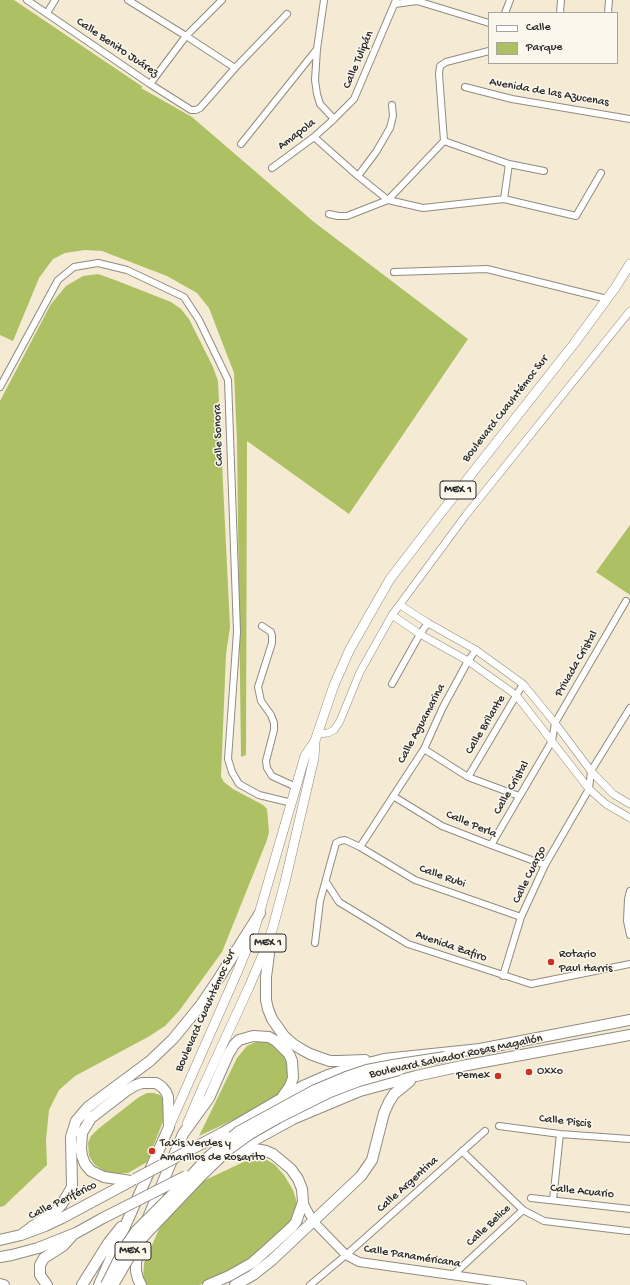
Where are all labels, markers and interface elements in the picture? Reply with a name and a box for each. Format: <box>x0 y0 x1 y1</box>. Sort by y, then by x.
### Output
legend <box>488 12 618 64</box>
street label: Calle Benito Juárez <box>73 15 161 81</box>
text: Calle <box>526 21 551 35</box>
street label: Calle Tulipán <box>340 29 378 91</box>
text: Parque <box>526 41 563 55</box>
street label: Avenida de las Azucenas <box>488 75 610 111</box>
street label: Amapola <box>275 116 319 154</box>
street label: Boulevard Cuauhtémoc Sur <box>460 353 552 465</box>
street label: Calle Sonora <box>211 404 227 466</box>
road number: MEX 1 <box>440 481 476 499</box>
street label: Privada Cristal <box>552 628 602 700</box>
street label: Calle Aguamarina <box>395 682 449 766</box>
street label: Calle Brilante <box>463 693 509 757</box>
street label: Calle Cristal <box>491 759 533 817</box>
street label: Calle Perla <box>443 808 499 842</box>
street label: Calle Cuarzo <box>510 844 550 906</box>
street label: Calle Rubi <box>417 862 467 892</box>
street label: Avenida Zafiro <box>413 928 489 966</box>
road number: MEX 1 <box>250 934 286 952</box>
street label: Boulevard Cuauhtémoc Sur <box>173 948 239 1074</box>
place label: Rotario Paul Harris <box>559 948 612 976</box>
marker: Rotario Paul Harris <box>546 957 556 967</box>
street label: Boulevard Salvador Rosas Magallón <box>368 1032 544 1082</box>
place label: Oxxo <box>537 1065 563 1079</box>
marker: Oxxo <box>524 1067 534 1077</box>
place label: Pemex <box>456 1069 490 1083</box>
marker: Pemex <box>493 1071 503 1081</box>
street label: Calle Piscis <box>538 1112 592 1132</box>
place label: Taxis Verdes y Amarillos de Rosarito <box>160 1137 266 1165</box>
marker: Taxis Verdes y Amarillos de Rosarito <box>147 1146 157 1156</box>
street label: Calle Argentina <box>374 1154 442 1216</box>
street label: Calle Periférico <box>27 1178 99 1224</box>
street label: Calle Acuario <box>549 1181 615 1203</box>
street label: Calle Belice <box>464 1202 514 1250</box>
road number: MEX 1 <box>115 1242 151 1260</box>
street label: Calle Panaméricana <box>363 1242 461 1272</box>

